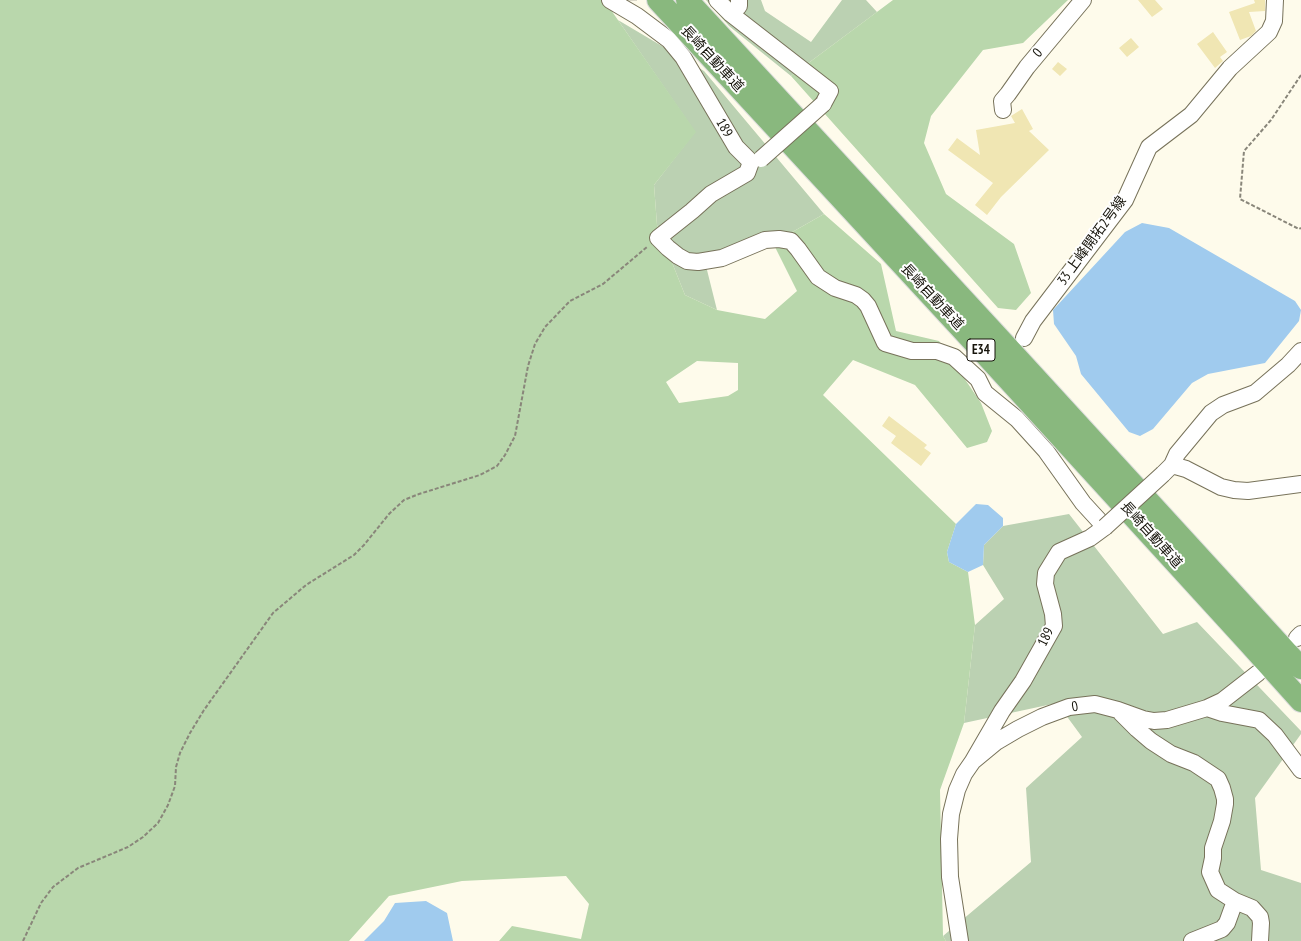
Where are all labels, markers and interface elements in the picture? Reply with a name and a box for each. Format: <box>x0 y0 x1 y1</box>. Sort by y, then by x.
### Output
street label: 長崎自動車道 <box>677 23 747 95</box>
street label: 0 <box>1030 45 1046 61</box>
street label: 189 <box>712 116 736 140</box>
street label: 33 上峰開拓2号線 <box>1054 193 1130 289</box>
street label: 長崎自動車道 <box>897 261 967 333</box>
road number: E34 <box>967 339 995 361</box>
street label: 長崎自動車道 <box>1117 498 1185 572</box>
street label: 189 <box>1034 625 1058 649</box>
street label: 0 <box>1070 698 1080 716</box>

